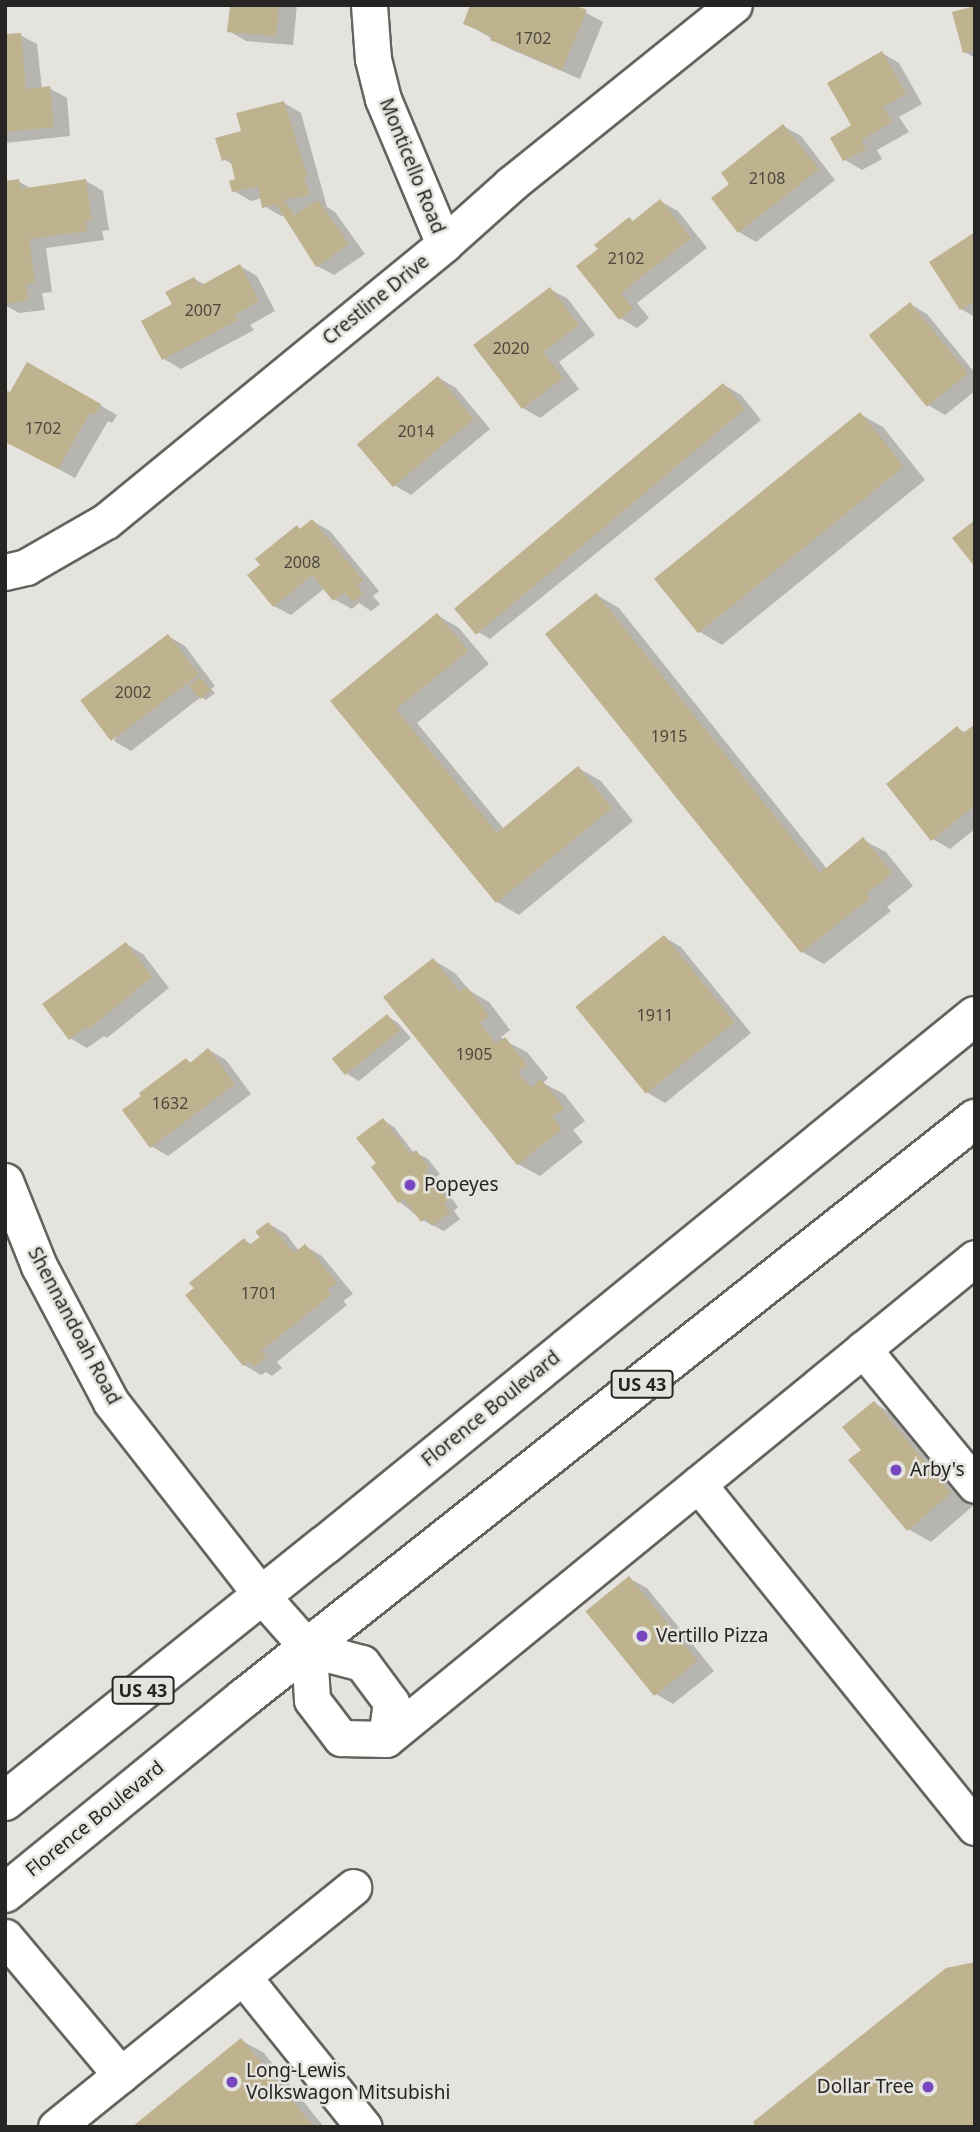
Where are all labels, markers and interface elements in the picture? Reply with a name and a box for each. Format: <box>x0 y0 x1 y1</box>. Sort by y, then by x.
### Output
house number: 1702 <box>515 28 551 48</box>
street label: Monticello Road <box>374 95 450 237</box>
house number: 2108 <box>749 168 785 188</box>
house number: 2102 <box>608 248 644 268</box>
street label: Crestline Drive <box>318 250 434 350</box>
house number: 2007 <box>185 300 221 320</box>
house number: 2020 <box>493 338 529 358</box>
house number: 1702 <box>25 418 61 438</box>
house number: 2014 <box>398 421 434 441</box>
house number: 2008 <box>284 552 320 572</box>
house number: 2002 <box>115 682 151 702</box>
house number: 1915 <box>651 726 687 746</box>
house number: 1911 <box>637 1005 673 1025</box>
house number: 1905 <box>456 1044 492 1064</box>
house number: 1632 <box>152 1093 188 1113</box>
place label: Popeyes <box>424 1174 499 1196</box>
marker: Popeyes <box>402 1177 418 1193</box>
street label: Shennandoah Road <box>23 1243 125 1409</box>
house number: 1701 <box>241 1283 277 1303</box>
street label: Florence Boulevard <box>417 1346 565 1472</box>
road number: US 43 <box>610 1370 674 1399</box>
place label: Arby's <box>910 1459 965 1481</box>
marker: Arby's <box>888 1462 904 1478</box>
place label: Vertillo Pizza <box>656 1625 768 1647</box>
marker: Vertillo Pizza <box>634 1628 650 1644</box>
road number: US 43 <box>111 1675 174 1704</box>
street label: Florence Boulevard <box>21 1756 169 1882</box>
place label: Long-Lewis Volkswagon Mitsubishi <box>246 2060 450 2104</box>
marker: Long-Lewis Volkswagon Mitsubishi <box>224 2074 240 2090</box>
place label: Dollar Tree <box>817 2076 914 2098</box>
marker: Dollar Tree <box>920 2079 936 2095</box>

